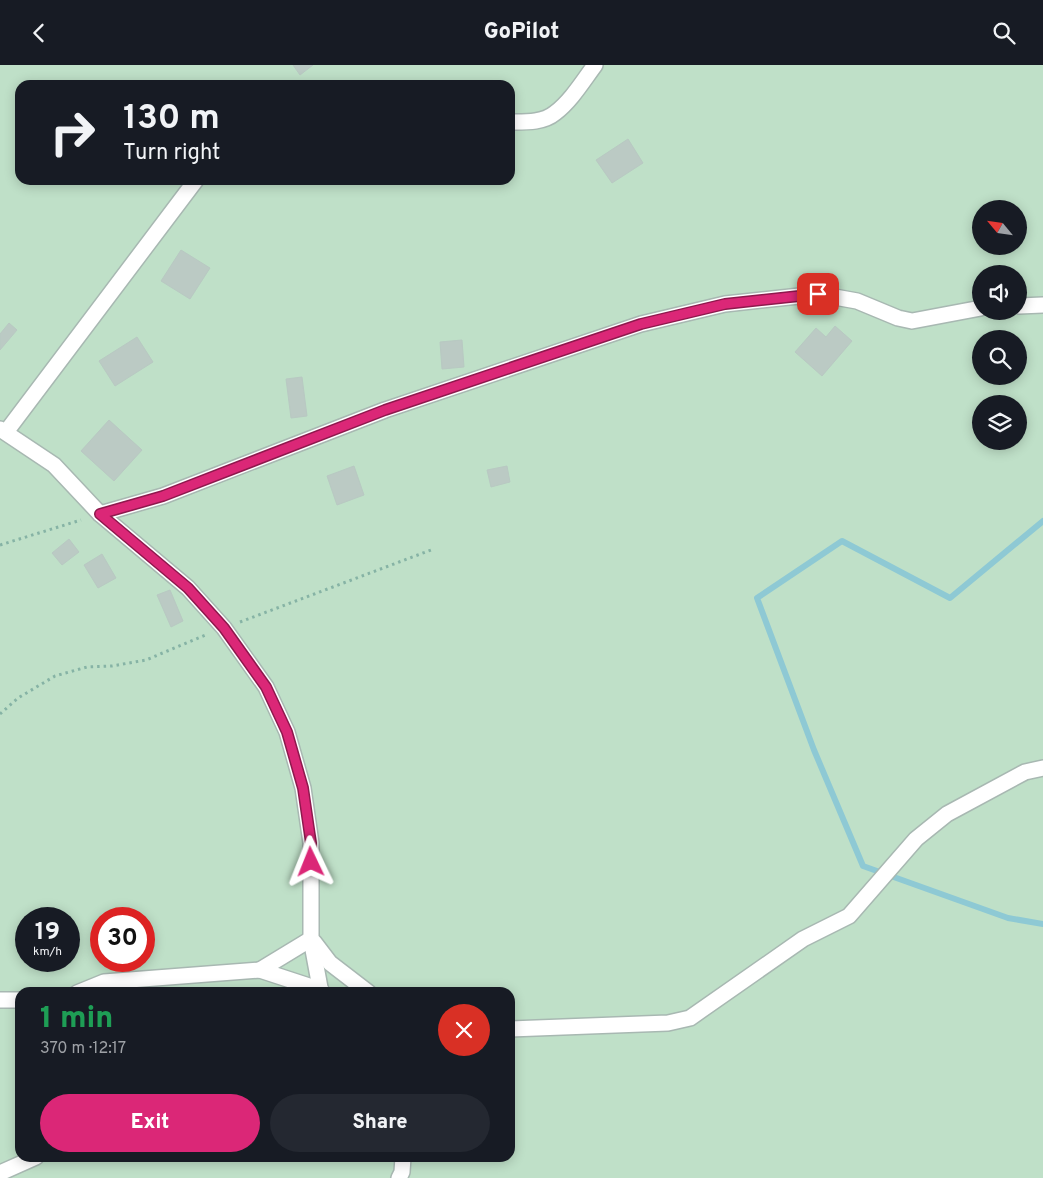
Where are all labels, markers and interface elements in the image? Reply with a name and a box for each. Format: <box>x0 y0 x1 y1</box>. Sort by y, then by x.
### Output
icon: back <box>25 19 53 47</box>
text: GoPilot <box>484 19 559 46</box>
icon: search <box>990 19 1018 47</box>
text: 130 m <box>123 97 220 141</box>
icon: right <box>40 100 105 165</box>
text: Turn right <box>123 140 220 167</box>
north arrow <box>972 200 1028 255</box>
map controls <box>972 200 1027 450</box>
button: sound <box>972 265 1027 320</box>
pin <box>797 273 839 315</box>
icon: arrive <box>804 280 832 308</box>
button: search <box>972 330 1027 385</box>
button: layers <box>972 395 1027 450</box>
position arrow <box>284 835 336 887</box>
speed limit sign: 30 <box>90 907 155 972</box>
text: 19 <box>35 917 60 949</box>
text: km/h <box>33 944 62 960</box>
text: 1 min <box>40 1001 113 1038</box>
button: close <box>438 1004 490 1056</box>
text: 370 m · 12:17 <box>40 1039 126 1059</box>
button: Exit <box>40 1094 260 1152</box>
button: Share <box>270 1094 490 1152</box>

